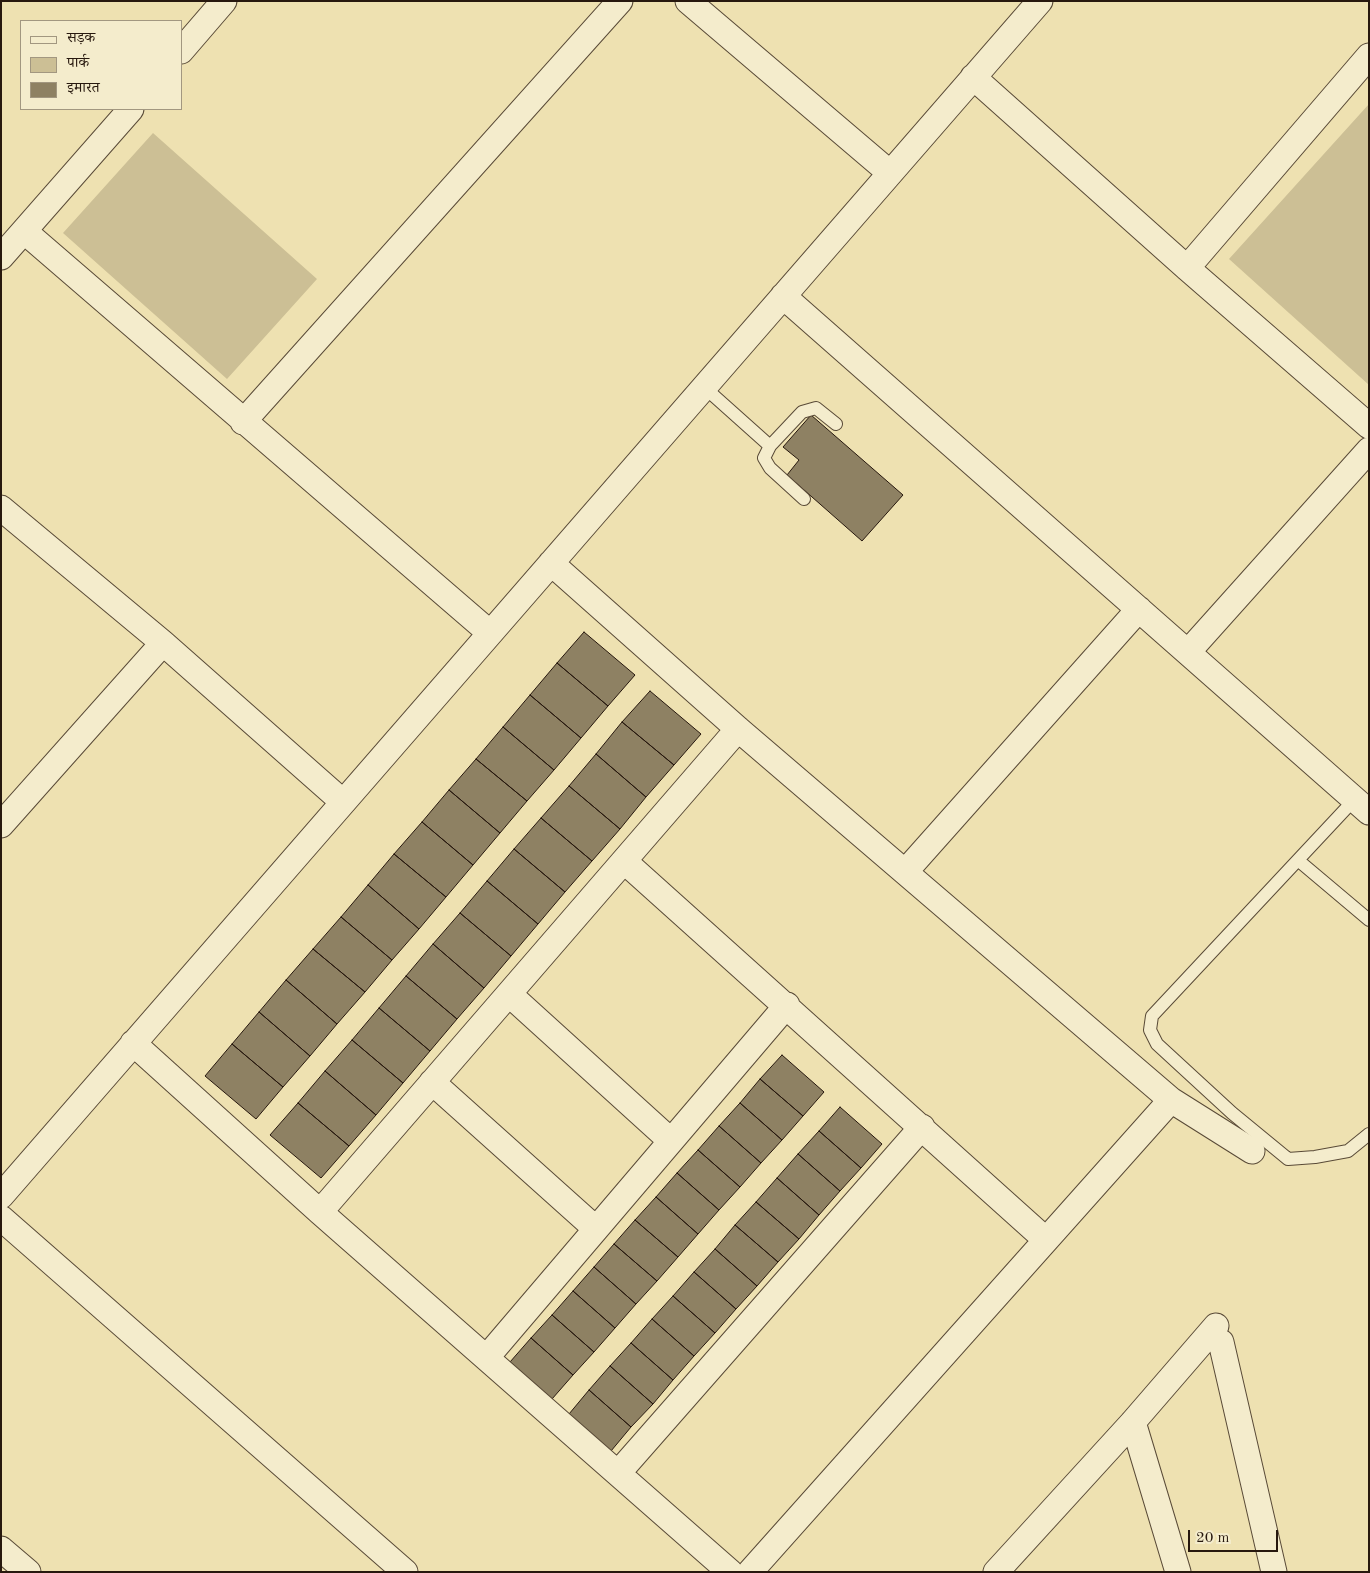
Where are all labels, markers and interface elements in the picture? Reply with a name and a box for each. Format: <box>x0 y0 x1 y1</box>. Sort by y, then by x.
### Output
legend <box>20 20 182 110</box>
text: सड़क <box>67 31 95 46</box>
text: पार्क <box>67 56 89 71</box>
text: इमारत <box>67 81 100 96</box>
scale bar <box>1190 1520 1280 1552</box>
text: 20 m <box>1196 1531 1230 1546</box>

